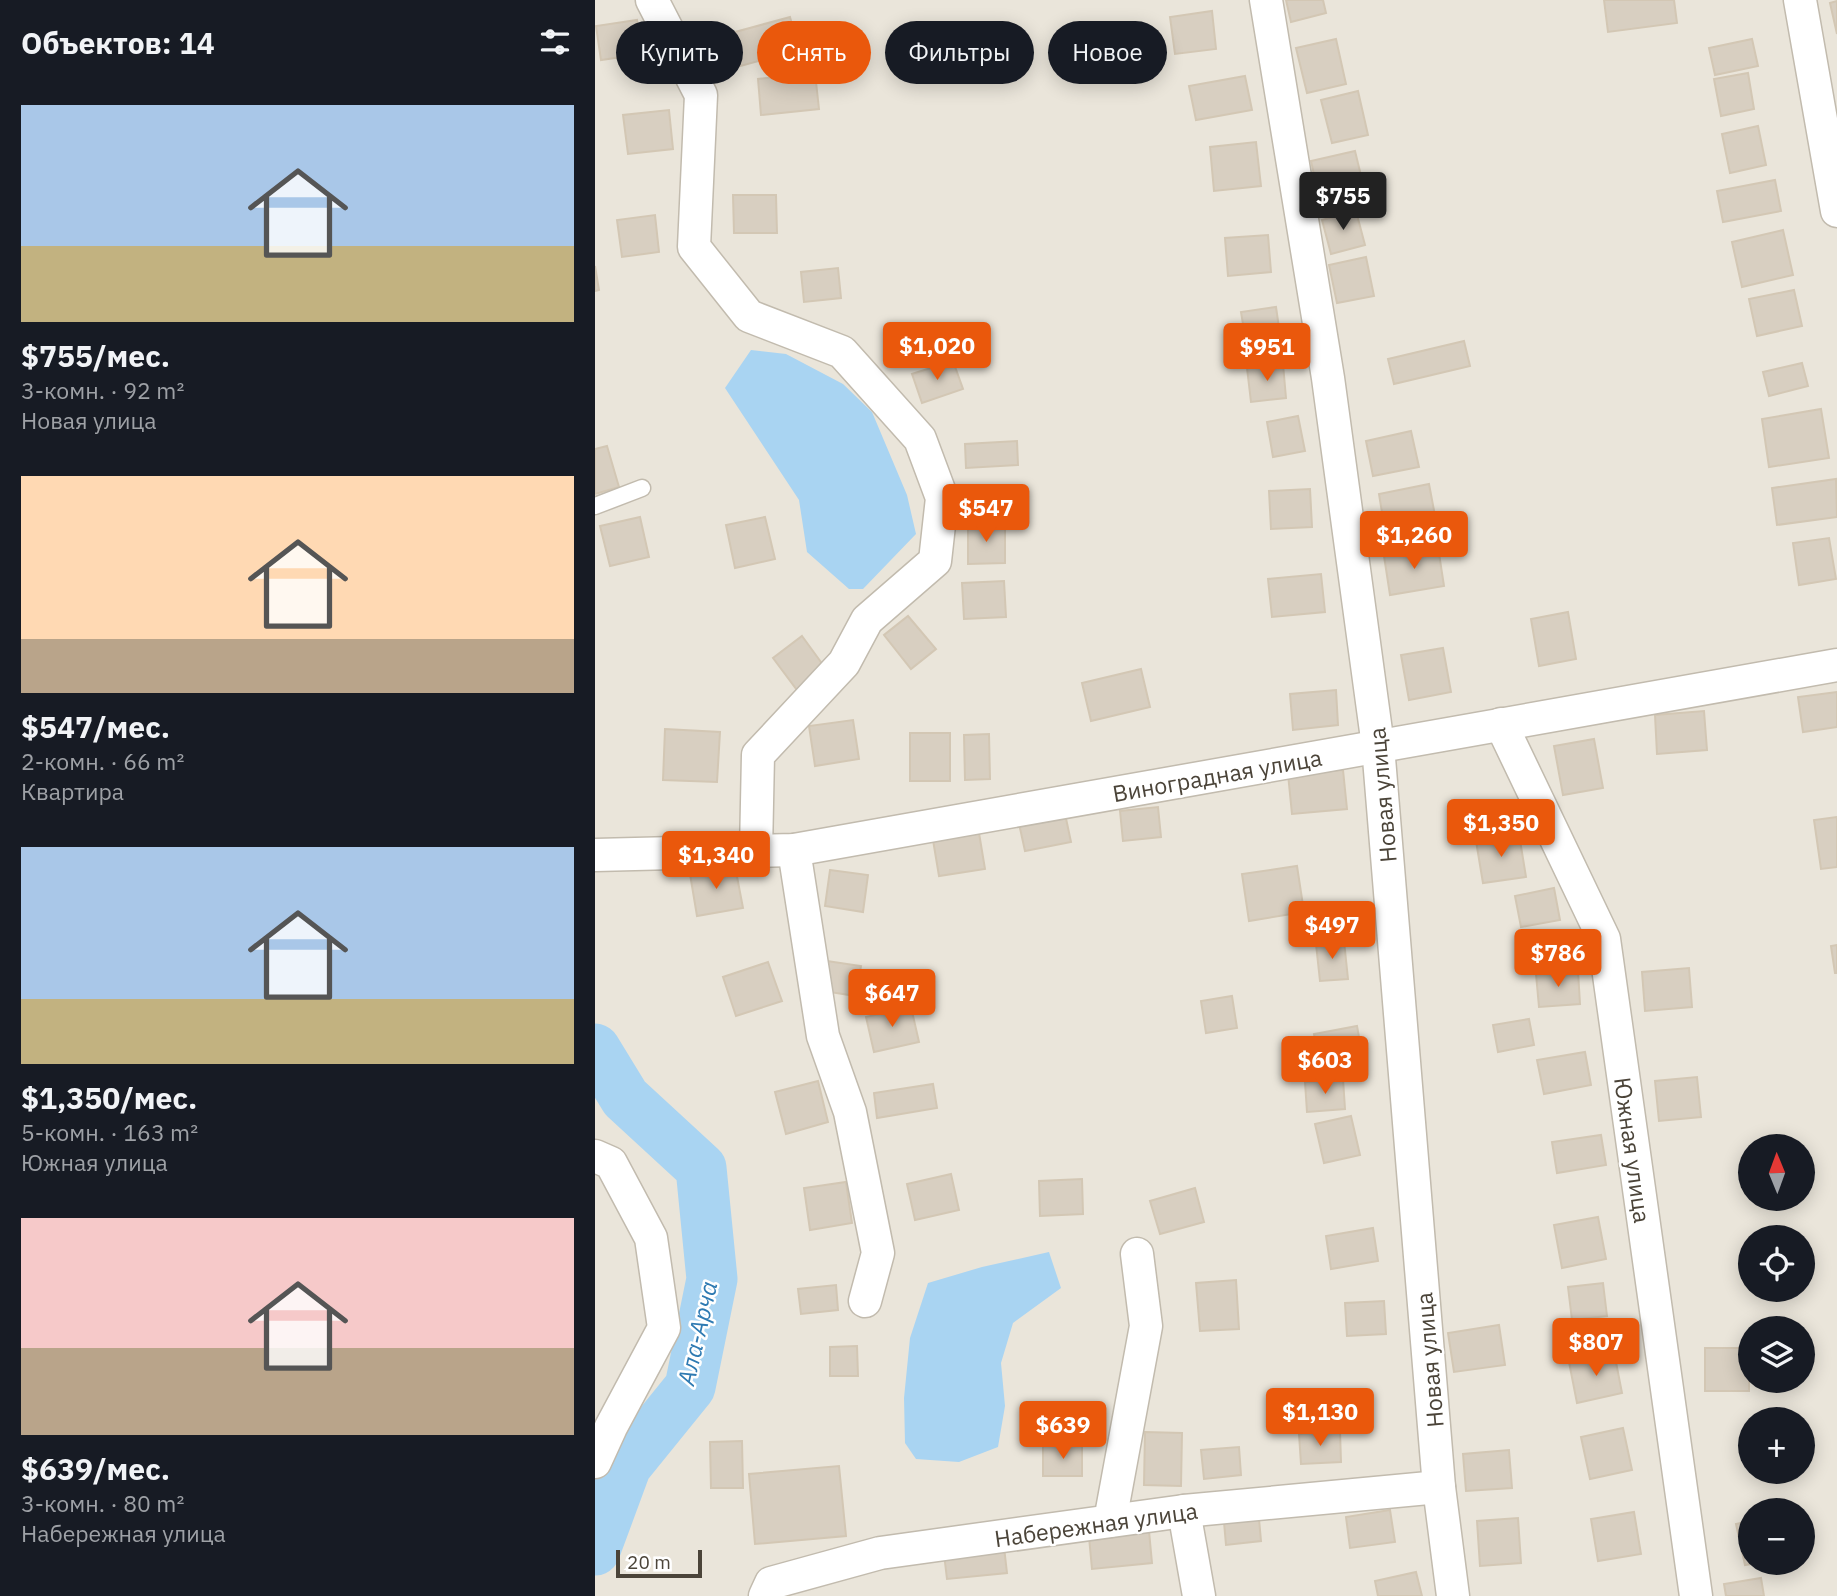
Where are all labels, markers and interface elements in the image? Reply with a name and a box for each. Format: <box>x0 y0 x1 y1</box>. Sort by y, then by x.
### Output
chip: Купить <box>616 21 743 84</box>
chip: Снять <box>757 21 871 84</box>
chip: Фильтры <box>885 21 1034 84</box>
chip: Новое <box>1048 21 1167 84</box>
text: Объектов: 14 <box>21 23 215 62</box>
icon: filters <box>536 23 574 61</box>
icon: home <box>235 150 361 276</box>
pin: $755 <box>1302 173 1384 232</box>
text: $755 <box>1315 180 1371 210</box>
pin: $1,020 <box>880 322 994 382</box>
pin: $951 <box>1226 324 1308 383</box>
text: $1,020 <box>899 330 975 360</box>
text: $951 <box>1239 331 1295 361</box>
text: $755/мес. <box>21 336 170 375</box>
text: 3-комн. · 92 m² <box>21 375 184 405</box>
text: Новая улица <box>21 405 157 435</box>
pin: $547 <box>945 484 1027 544</box>
text: $547 <box>958 492 1014 522</box>
pin: $1,260 <box>1357 512 1471 571</box>
text: $1,260 <box>1376 519 1452 549</box>
icon: home <box>235 521 361 647</box>
text: $547/мес. <box>21 707 170 746</box>
street label: Новая улица <box>1361 726 1403 864</box>
street label: Виноградная улица <box>1110 742 1324 808</box>
text: 2-комн. · 66 m² <box>21 746 184 776</box>
text: Квартира <box>21 776 124 806</box>
pin: $1,350 <box>1444 800 1558 859</box>
text: $1,350 <box>1463 807 1539 837</box>
pin: $1,340 <box>659 832 773 891</box>
text: $1,340 <box>678 839 754 869</box>
icon: home <box>235 892 361 1018</box>
pin: $497 <box>1291 902 1373 961</box>
text: $497 <box>1304 909 1360 939</box>
pin: $786 <box>1517 930 1599 989</box>
text: $786 <box>1530 937 1586 967</box>
pin: $647 <box>851 970 933 1029</box>
text: $647 <box>864 977 920 1007</box>
pin: $603 <box>1284 1036 1366 1096</box>
text: $603 <box>1297 1044 1353 1074</box>
street label: Южная улица <box>1608 1075 1658 1225</box>
text: $1,350/мес. <box>21 1078 197 1117</box>
text: 5-комн. · 163 m² <box>21 1117 198 1147</box>
north arrow <box>1738 1134 1815 1211</box>
map controls <box>1738 1134 1815 1575</box>
text: Южная улица <box>21 1147 168 1177</box>
button: locate <box>1738 1225 1815 1302</box>
icon: home <box>235 1263 361 1389</box>
water label: Ала-Арча <box>669 1278 725 1389</box>
street label: Новая улица <box>1408 1291 1450 1429</box>
button: layers <box>1738 1316 1815 1393</box>
pin: $807 <box>1555 1318 1637 1378</box>
text: $807 <box>1568 1326 1624 1356</box>
pin: $1,130 <box>1263 1388 1377 1448</box>
text: $1,130 <box>1282 1396 1358 1426</box>
pin: $639 <box>1022 1402 1104 1461</box>
button: + <box>1738 1407 1815 1484</box>
text: $639 <box>1035 1409 1091 1439</box>
text: $639/мес. <box>21 1449 170 1488</box>
text: 3-комн. · 80 m² <box>21 1488 184 1518</box>
street label: Набережная улица <box>992 1495 1200 1553</box>
button: − <box>1738 1498 1815 1575</box>
text: Набережная улица <box>21 1518 226 1548</box>
scale bar <box>616 1547 702 1579</box>
text: 20 m <box>627 1550 671 1574</box>

